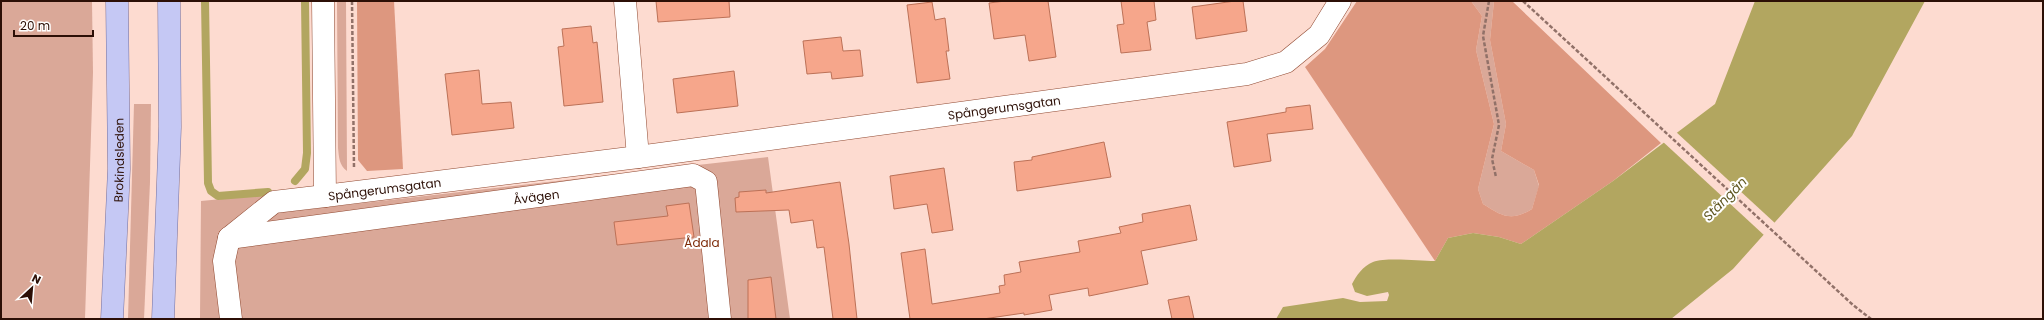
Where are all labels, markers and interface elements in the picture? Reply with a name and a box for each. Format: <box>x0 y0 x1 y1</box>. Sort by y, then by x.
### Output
scale bar <box>14 12 93 38</box>
text: 20 m <box>20 17 50 34</box>
street label: Spångerumsgatan <box>947 91 1062 123</box>
street label: Brokindsleden <box>109 118 128 203</box>
street label: Spångerumsgatan <box>327 173 442 204</box>
water label: Stångån <box>1699 173 1751 225</box>
street label: Åvägen <box>512 185 560 208</box>
park label: Ådala <box>684 234 720 251</box>
north arrow <box>12 268 52 308</box>
text: N <box>29 270 44 288</box>

